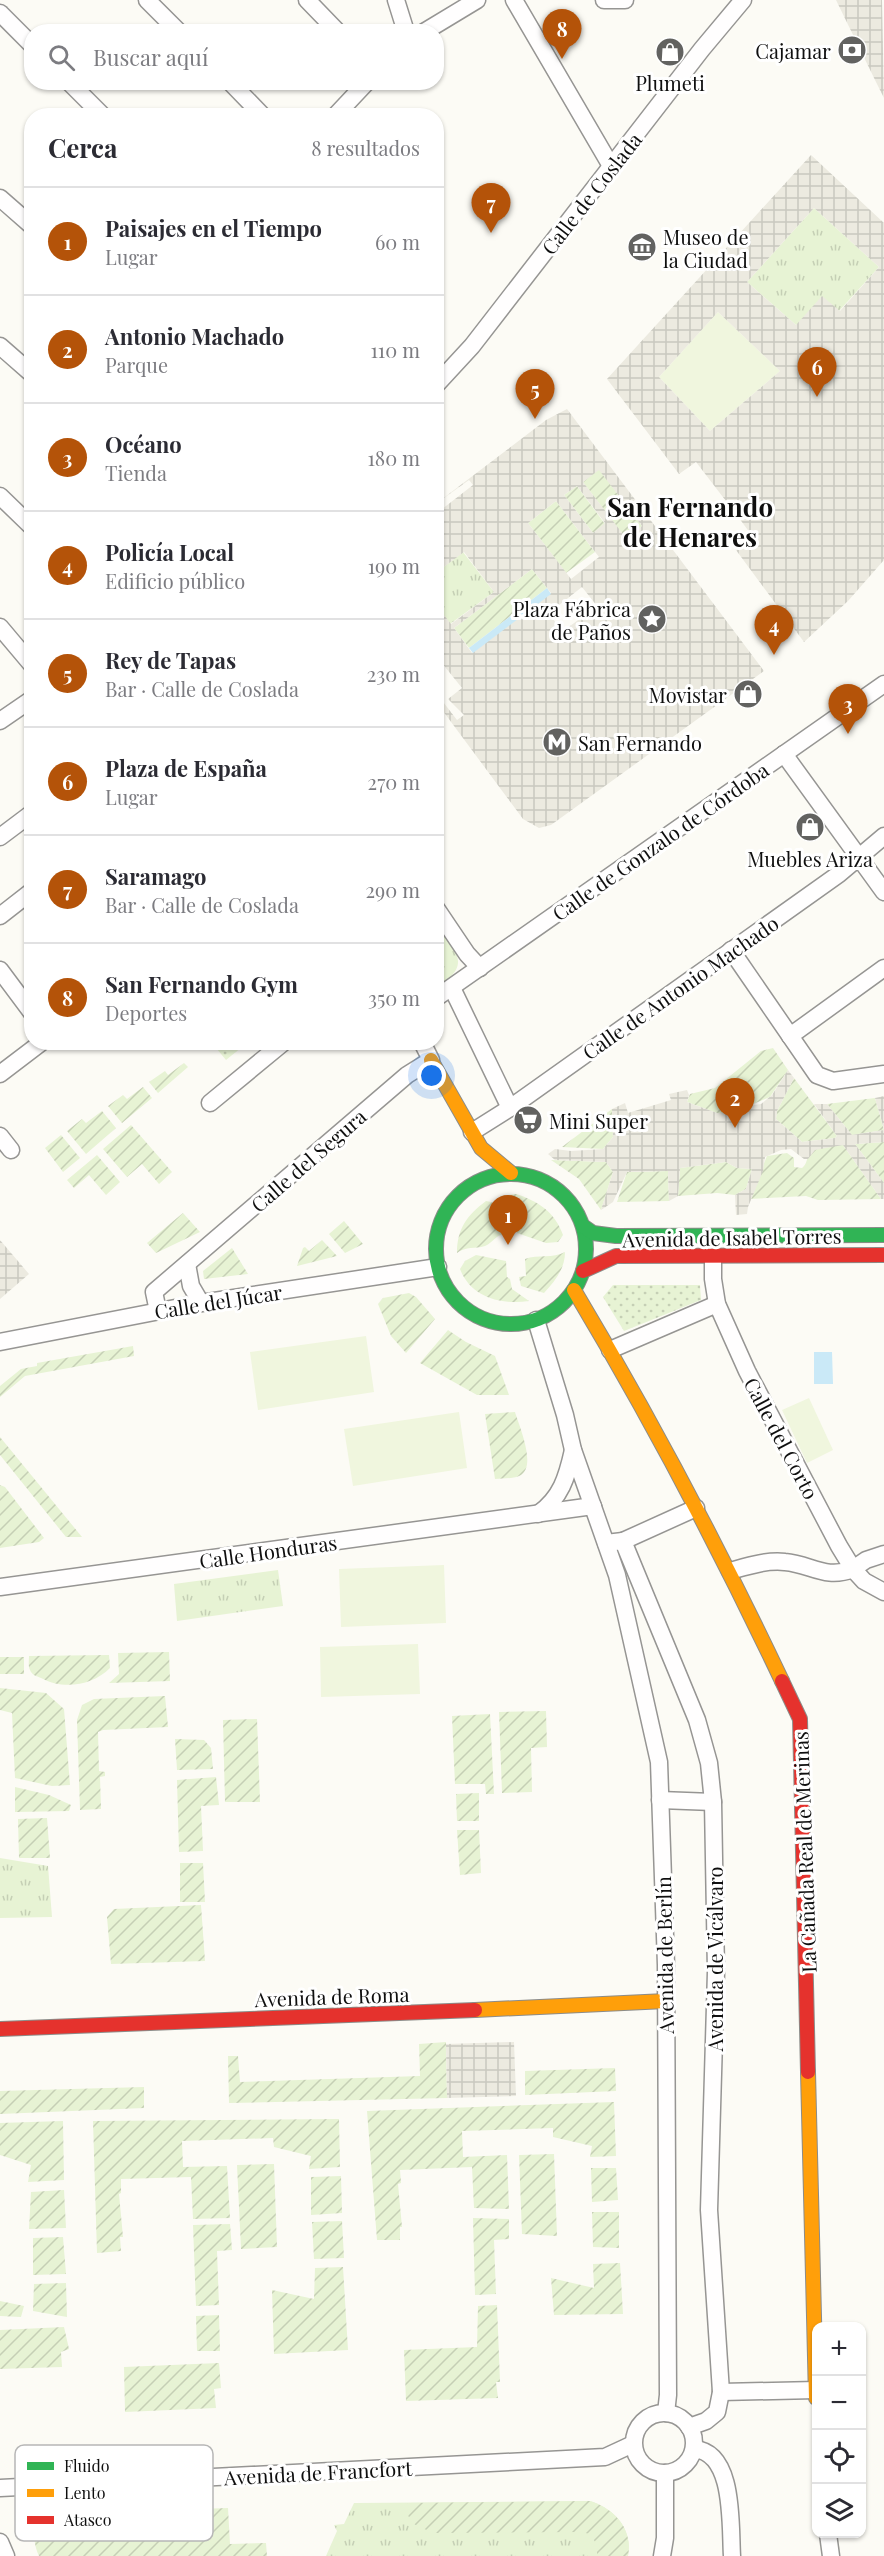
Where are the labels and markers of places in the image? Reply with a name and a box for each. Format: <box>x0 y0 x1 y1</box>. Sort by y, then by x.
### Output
pin: 8 <box>542 10 582 59</box>
bank icon: Cajamar <box>836 34 868 66</box>
shop icon: Plumeti <box>654 36 686 68</box>
place label: Cajamar <box>755 37 831 64</box>
place label: Plumeti <box>635 69 705 96</box>
pin: 7 <box>472 184 510 233</box>
place label: Museo de la Ciudad <box>663 223 749 273</box>
museum icon: Museo de la Ciudad <box>626 231 658 263</box>
pin: 6 <box>798 348 836 397</box>
pin: 5 <box>516 370 554 419</box>
place label: Plaza Fábrica de Paños <box>513 595 631 645</box>
place icon: Plaza Fábrica de Paños <box>636 603 668 635</box>
pin: 4 <box>754 606 794 655</box>
shop icon: Movistar <box>732 678 764 710</box>
place label: Movistar <box>649 681 727 708</box>
pin: 3 <box>828 684 868 734</box>
metro station icon: San Fernando <box>541 726 573 758</box>
place label: San Fernando <box>578 729 702 756</box>
shop icon: Muebles Ariza <box>794 811 826 843</box>
place label: Muebles Ariza <box>747 845 873 872</box>
pin: 2 <box>716 1078 754 1128</box>
supermarket icon: Mini Super <box>512 1104 544 1136</box>
place label: Mini Super <box>549 1107 648 1134</box>
pin: 1 <box>488 1196 528 1245</box>

